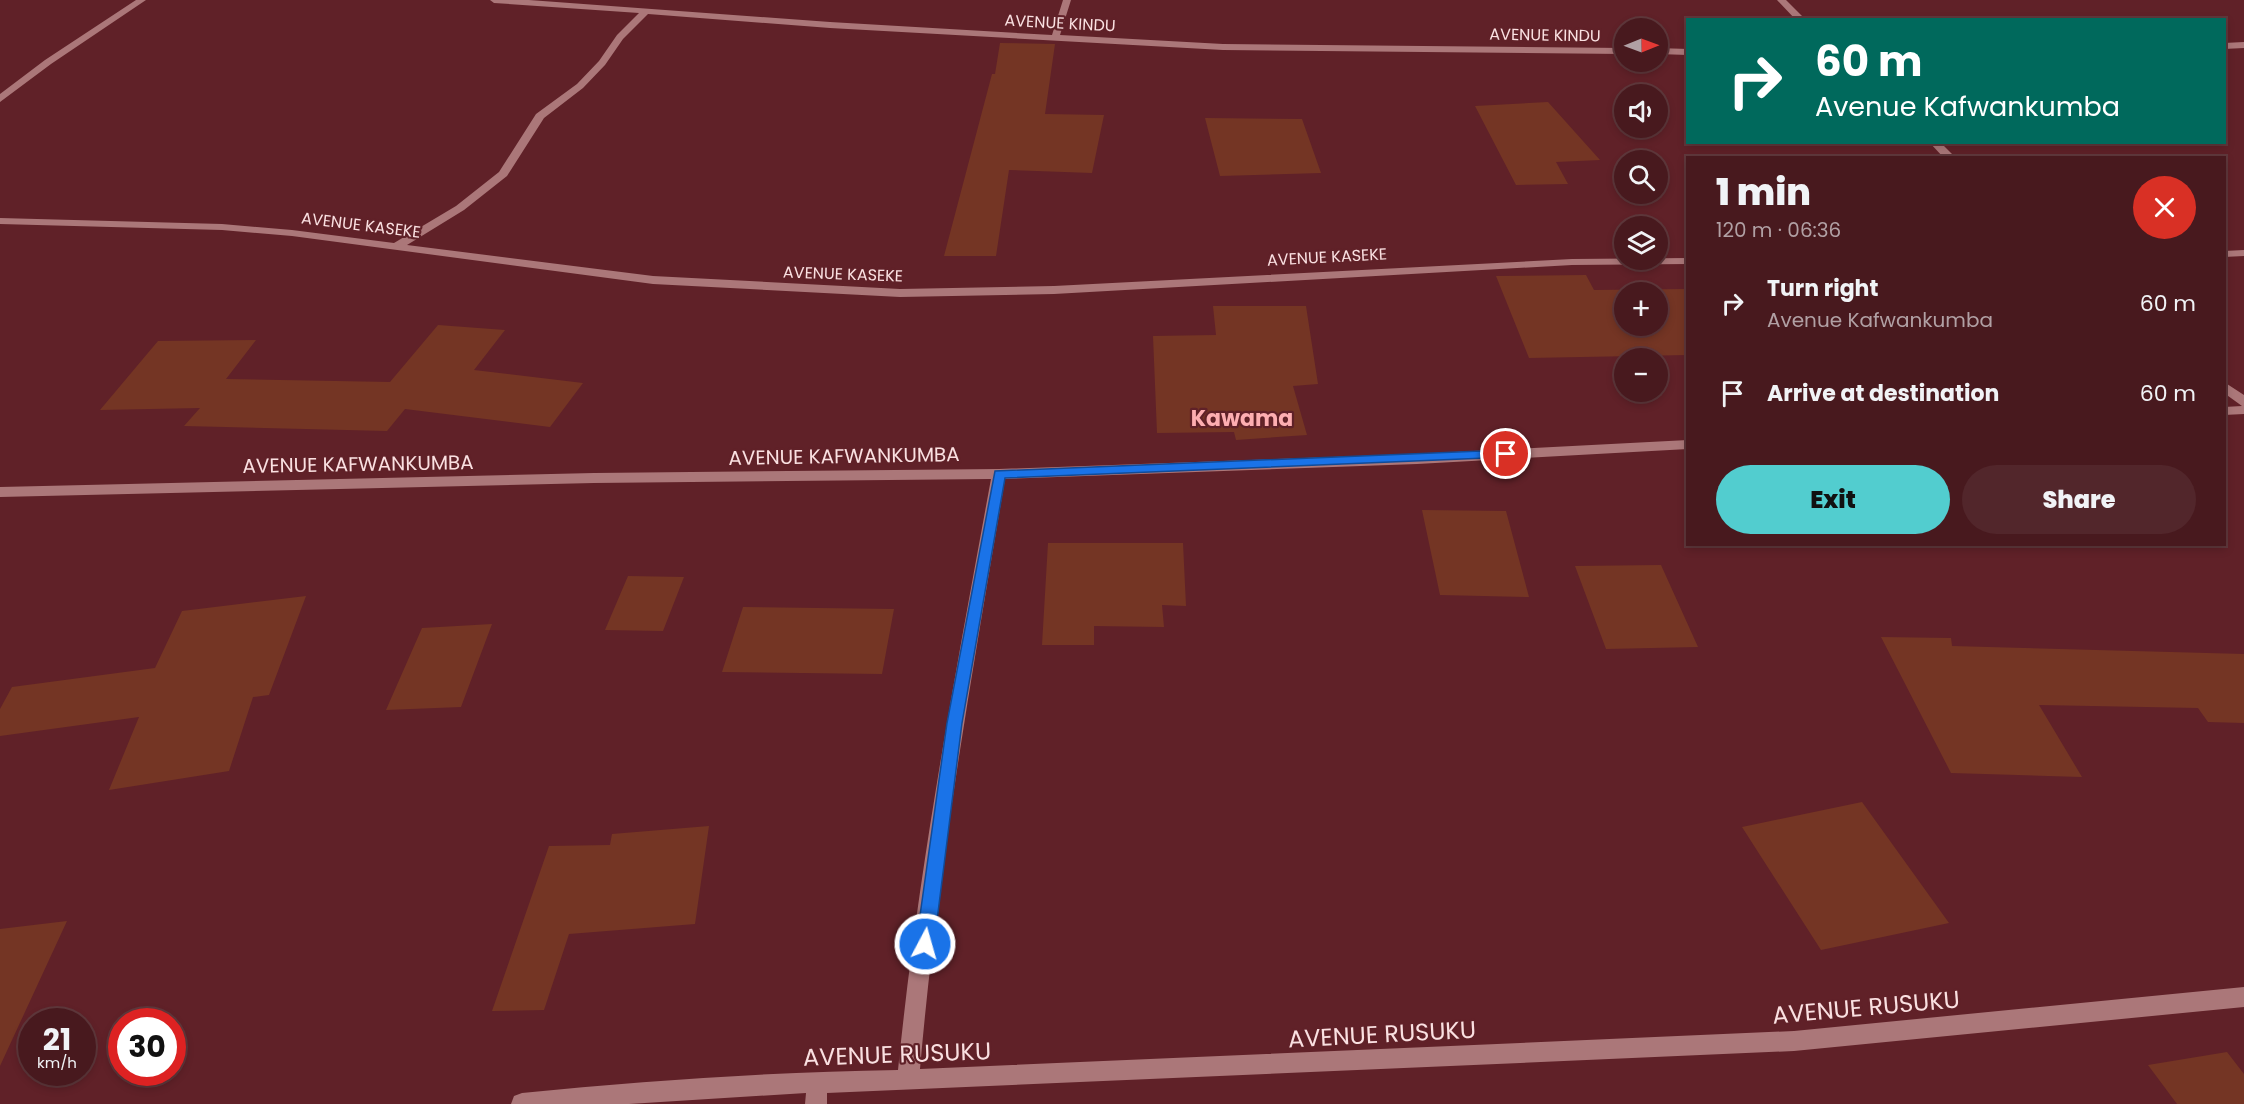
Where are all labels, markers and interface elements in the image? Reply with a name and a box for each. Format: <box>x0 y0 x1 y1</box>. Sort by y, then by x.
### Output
street label: AVENUE KINDU <box>1004 9 1116 37</box>
north arrow <box>1614 18 1668 72</box>
map controls <box>1614 18 1668 402</box>
street label: AVENUE KINDU <box>1489 23 1601 47</box>
text: 60 m <box>1815 32 1923 91</box>
icon: right <box>1716 42 1794 120</box>
button: sound <box>1614 84 1668 138</box>
text: Avenue Kafwankumba <box>1815 88 2120 125</box>
button: search <box>1614 150 1668 204</box>
text: 1 min <box>1716 167 1811 218</box>
button: close <box>2133 176 2196 239</box>
street label: AVENUE KASEKE <box>300 206 422 244</box>
button: layers <box>1614 216 1668 270</box>
text: 120 m · 06:36 <box>1716 216 1841 244</box>
street label: AVENUE KASEKE <box>1266 242 1388 272</box>
street label: AVENUE KASEKE <box>783 260 903 288</box>
text: Turn right <box>1767 273 1878 304</box>
button: + <box>1614 282 1668 336</box>
icon: right <box>1716 287 1749 320</box>
text: 60 m <box>2140 288 2196 319</box>
text: Avenue Kafwankumba <box>1767 306 1993 334</box>
button: − <box>1614 348 1668 402</box>
icon: arrive <box>1716 377 1749 410</box>
text: Arrive at destination <box>1767 378 1999 409</box>
text: 60 m <box>2140 378 2196 409</box>
district label: Kawama <box>1191 403 1293 434</box>
pin <box>1480 428 1531 479</box>
icon: arrive <box>1489 437 1522 470</box>
street label: AVENUE KAFWANKUMBA <box>728 440 960 472</box>
street label: AVENUE KAFWANKUMBA <box>242 448 474 480</box>
button: Exit <box>1716 465 1950 534</box>
button: Share <box>1962 465 2196 534</box>
position arrow <box>893 912 957 976</box>
street label: AVENUE RUSUKU <box>1771 982 1961 1032</box>
speed limit sign: 30 <box>108 1008 186 1086</box>
street label: AVENUE RUSUKU <box>1287 1013 1477 1055</box>
text: 21 <box>43 1018 71 1061</box>
street label: AVENUE RUSUKU <box>802 1034 992 1074</box>
text: km/h <box>37 1052 77 1073</box>

